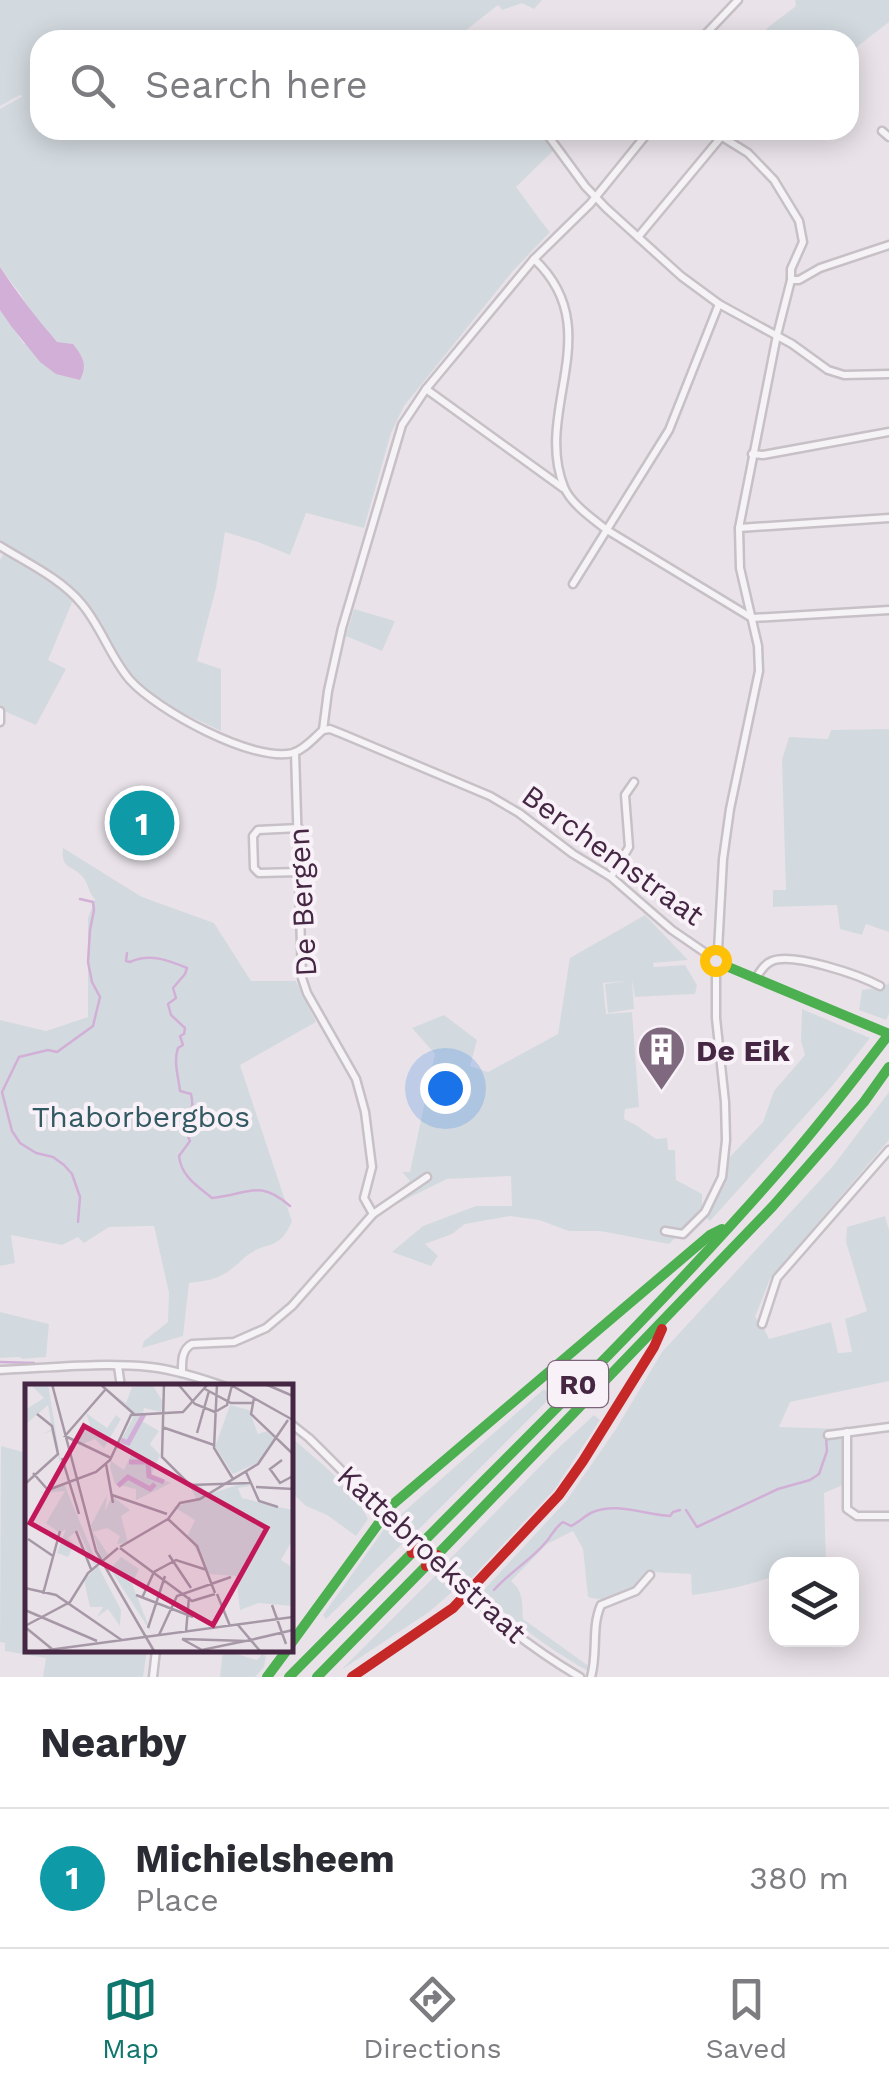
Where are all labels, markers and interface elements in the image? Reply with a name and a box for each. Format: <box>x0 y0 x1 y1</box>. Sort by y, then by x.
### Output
search box <box>30 30 859 140</box>
icon: search <box>65 58 120 113</box>
text: Search here <box>145 63 368 107</box>
street label: Berchemstraat <box>515 777 711 933</box>
pin: 1 <box>110 786 174 860</box>
street label: De Bergen <box>281 826 323 978</box>
building icon: De Eik <box>635 1024 687 1092</box>
place label: De Eik <box>696 1033 790 1068</box>
your location <box>420 1063 471 1114</box>
park label: Thaborbergbos <box>32 1099 250 1134</box>
road number: R0 <box>548 1361 608 1407</box>
inset map <box>25 1384 292 1652</box>
street label: Kattebroekstraat <box>331 1458 534 1651</box>
map controls <box>769 1557 859 1647</box>
button: layers <box>769 1557 859 1647</box>
text: Nearby <box>40 1718 187 1767</box>
text: Michielsheem <box>135 1837 395 1881</box>
text: 1 <box>66 1859 79 1897</box>
text: 380 m <box>749 1859 849 1897</box>
text: Place <box>135 1881 219 1919</box>
tab: Map <box>102 1972 159 2065</box>
tab: Directions <box>363 1972 502 2065</box>
tab: Saved <box>706 1972 787 2065</box>

